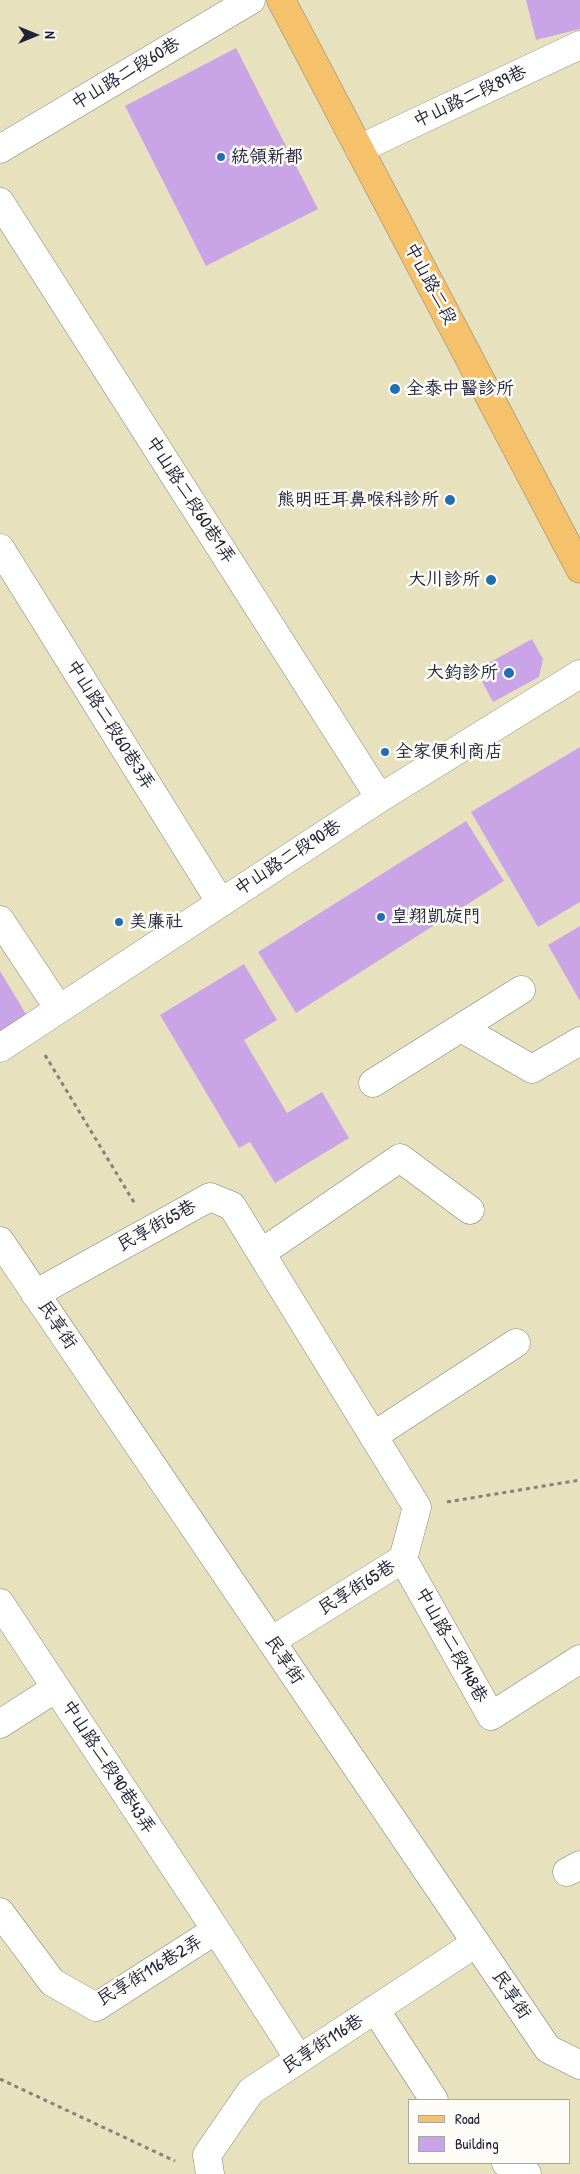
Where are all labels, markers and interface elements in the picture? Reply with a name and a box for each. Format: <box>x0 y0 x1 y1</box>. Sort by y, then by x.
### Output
north arrow <box>10 10 60 60</box>
text: N <box>41 31 60 39</box>
street label: 中山路二段60巷 <box>68 33 184 115</box>
street label: 中山路二段89巷 <box>410 61 530 133</box>
place label: 統領新都 <box>231 146 303 168</box>
marker: 統領新都 <box>215 151 227 163</box>
street label: 中山路二段 <box>399 239 461 329</box>
place label: 全泰中醫診所 <box>406 378 514 400</box>
marker: 全泰中醫診所 <box>388 382 402 396</box>
street label: 中山路二段60巷1弄 <box>141 432 239 568</box>
place label: 熊明旺耳鼻喉科診所 <box>277 489 439 511</box>
marker: 熊明旺耳鼻喉科診所 <box>443 493 457 507</box>
place label: 大川診所 <box>408 569 480 591</box>
marker: 大川診所 <box>484 573 498 587</box>
street label: 中山路二段60巷3弄 <box>61 656 159 794</box>
place label: 大鈞診所 <box>426 662 498 684</box>
marker: 大鈞診所 <box>502 666 516 680</box>
place label: 全家便利商店 <box>395 741 503 763</box>
marker: 全家便利商店 <box>379 746 391 758</box>
street label: 中山路二段90巷 <box>231 816 345 900</box>
place label: 皇翔凱旋門 <box>391 906 481 928</box>
place label: 美廉社 <box>129 911 183 933</box>
marker: 皇翔凱旋門 <box>375 911 387 923</box>
marker: 美廉社 <box>113 916 125 928</box>
street label: 民享街65巷 <box>114 1196 200 1256</box>
street label: 民享街 <box>33 1297 81 1353</box>
street label: 民享街65巷 <box>314 1556 400 1620</box>
street label: 中山路二段148巷 <box>410 1583 492 1707</box>
street label: 民享街 <box>260 1632 308 1688</box>
street label: 中山路二段90巷43弄 <box>57 1696 159 1838</box>
street label: 民享街116巷2弄 <box>94 1931 206 2011</box>
street label: 民享街 <box>487 1967 535 2023</box>
street label: 民享街116巷 <box>278 2010 368 2078</box>
legend <box>408 2099 570 2164</box>
text: Road <box>455 2108 480 2129</box>
text: Building <box>455 2133 499 2154</box>

